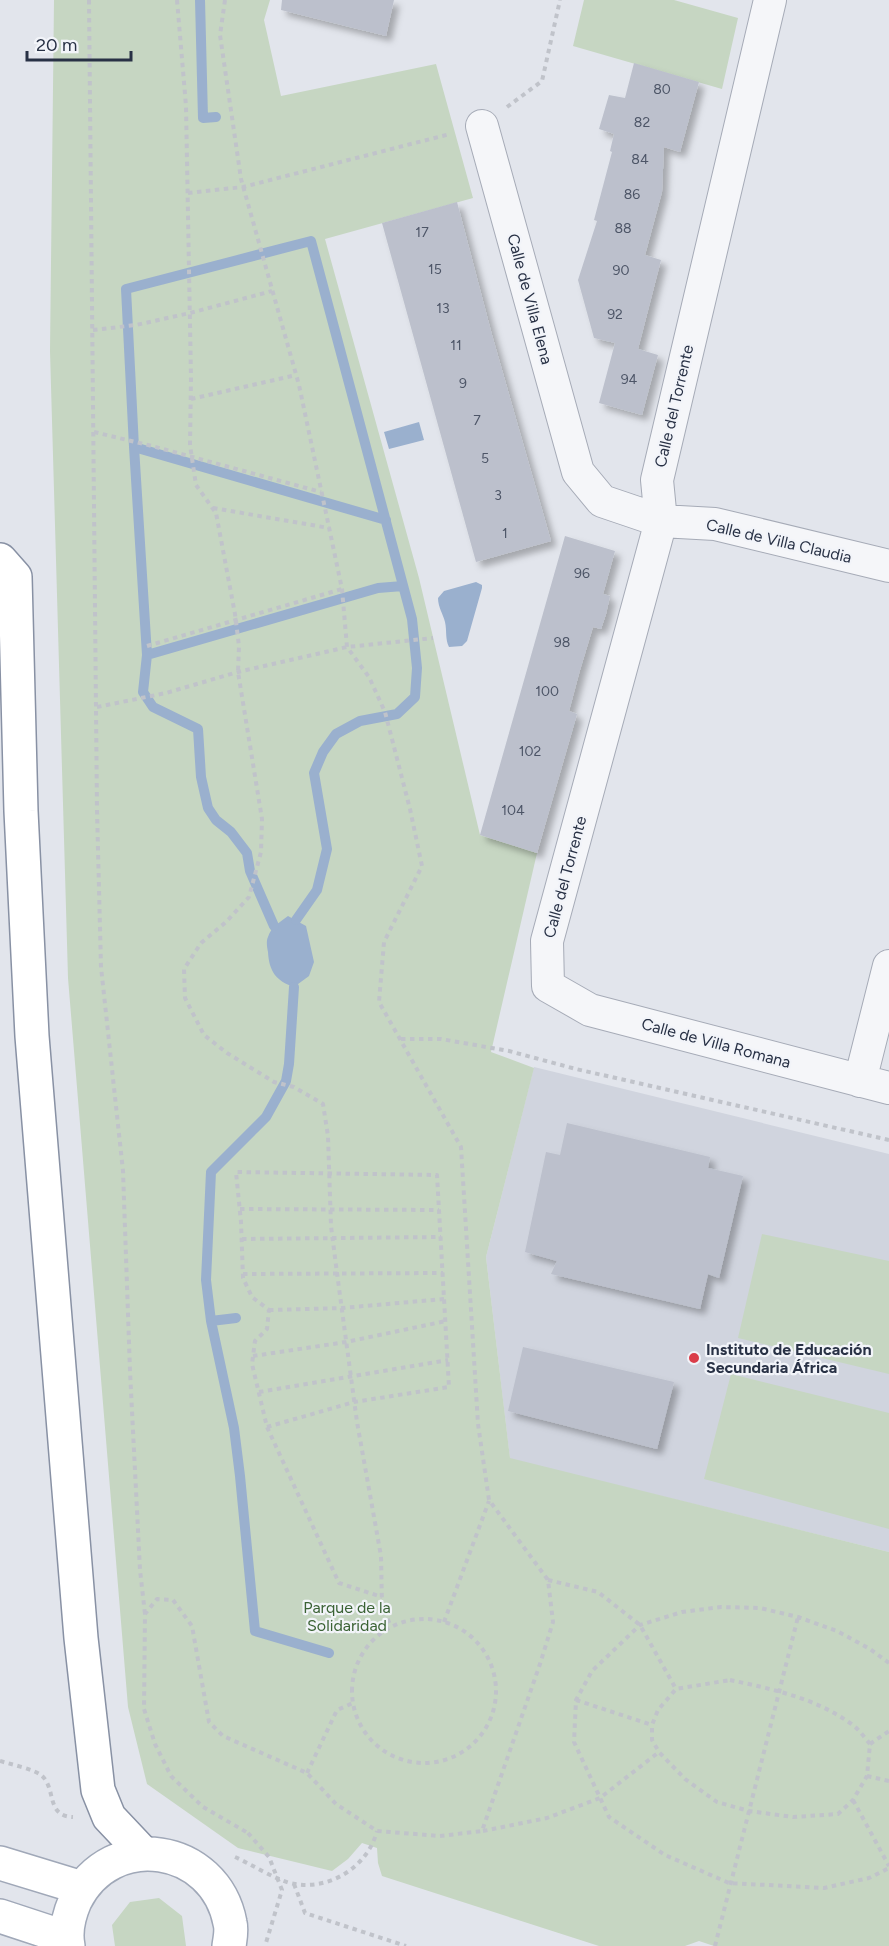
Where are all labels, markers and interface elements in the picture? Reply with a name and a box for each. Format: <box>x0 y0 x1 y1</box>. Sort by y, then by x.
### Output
scale bar <box>27 24 130 62</box>
text: 20 m <box>36 34 77 56</box>
house number: 80 <box>653 81 671 98</box>
house number: 82 <box>634 114 650 131</box>
house number: 84 <box>631 151 649 168</box>
house number: 86 <box>624 186 640 203</box>
house number: 88 <box>614 220 632 237</box>
house number: 17 <box>415 224 429 241</box>
street label: Calle de Villa Elena <box>503 232 557 366</box>
house number: 15 <box>428 261 442 278</box>
house number: 90 <box>613 262 629 279</box>
house number: 13 <box>436 300 450 317</box>
house number: 92 <box>607 306 623 323</box>
house number: 11 <box>450 337 462 354</box>
street label: Calle del Torrente <box>651 343 697 469</box>
house number: 94 <box>621 371 638 388</box>
house number: 9 <box>459 375 467 392</box>
house number: 7 <box>473 412 481 429</box>
house number: 5 <box>481 450 489 467</box>
house number: 3 <box>494 487 502 504</box>
street label: Calle de Villa Claudia <box>704 515 854 567</box>
house number: 1 <box>502 525 508 542</box>
house number: 96 <box>574 565 590 582</box>
house number: 98 <box>554 634 570 651</box>
house number: 100 <box>535 683 559 700</box>
house number: 102 <box>519 743 541 760</box>
house number: 104 <box>501 802 525 819</box>
street label: Calle del Torrente <box>540 814 590 940</box>
street label: Calle de Villa Romana <box>639 1014 793 1072</box>
place label: Instituto de Educación Secundaria África <box>706 1340 872 1377</box>
marker: Instituto de Educación Secundaria África <box>687 1351 701 1365</box>
park label: Parque de la Solidaridad <box>303 1598 391 1635</box>

